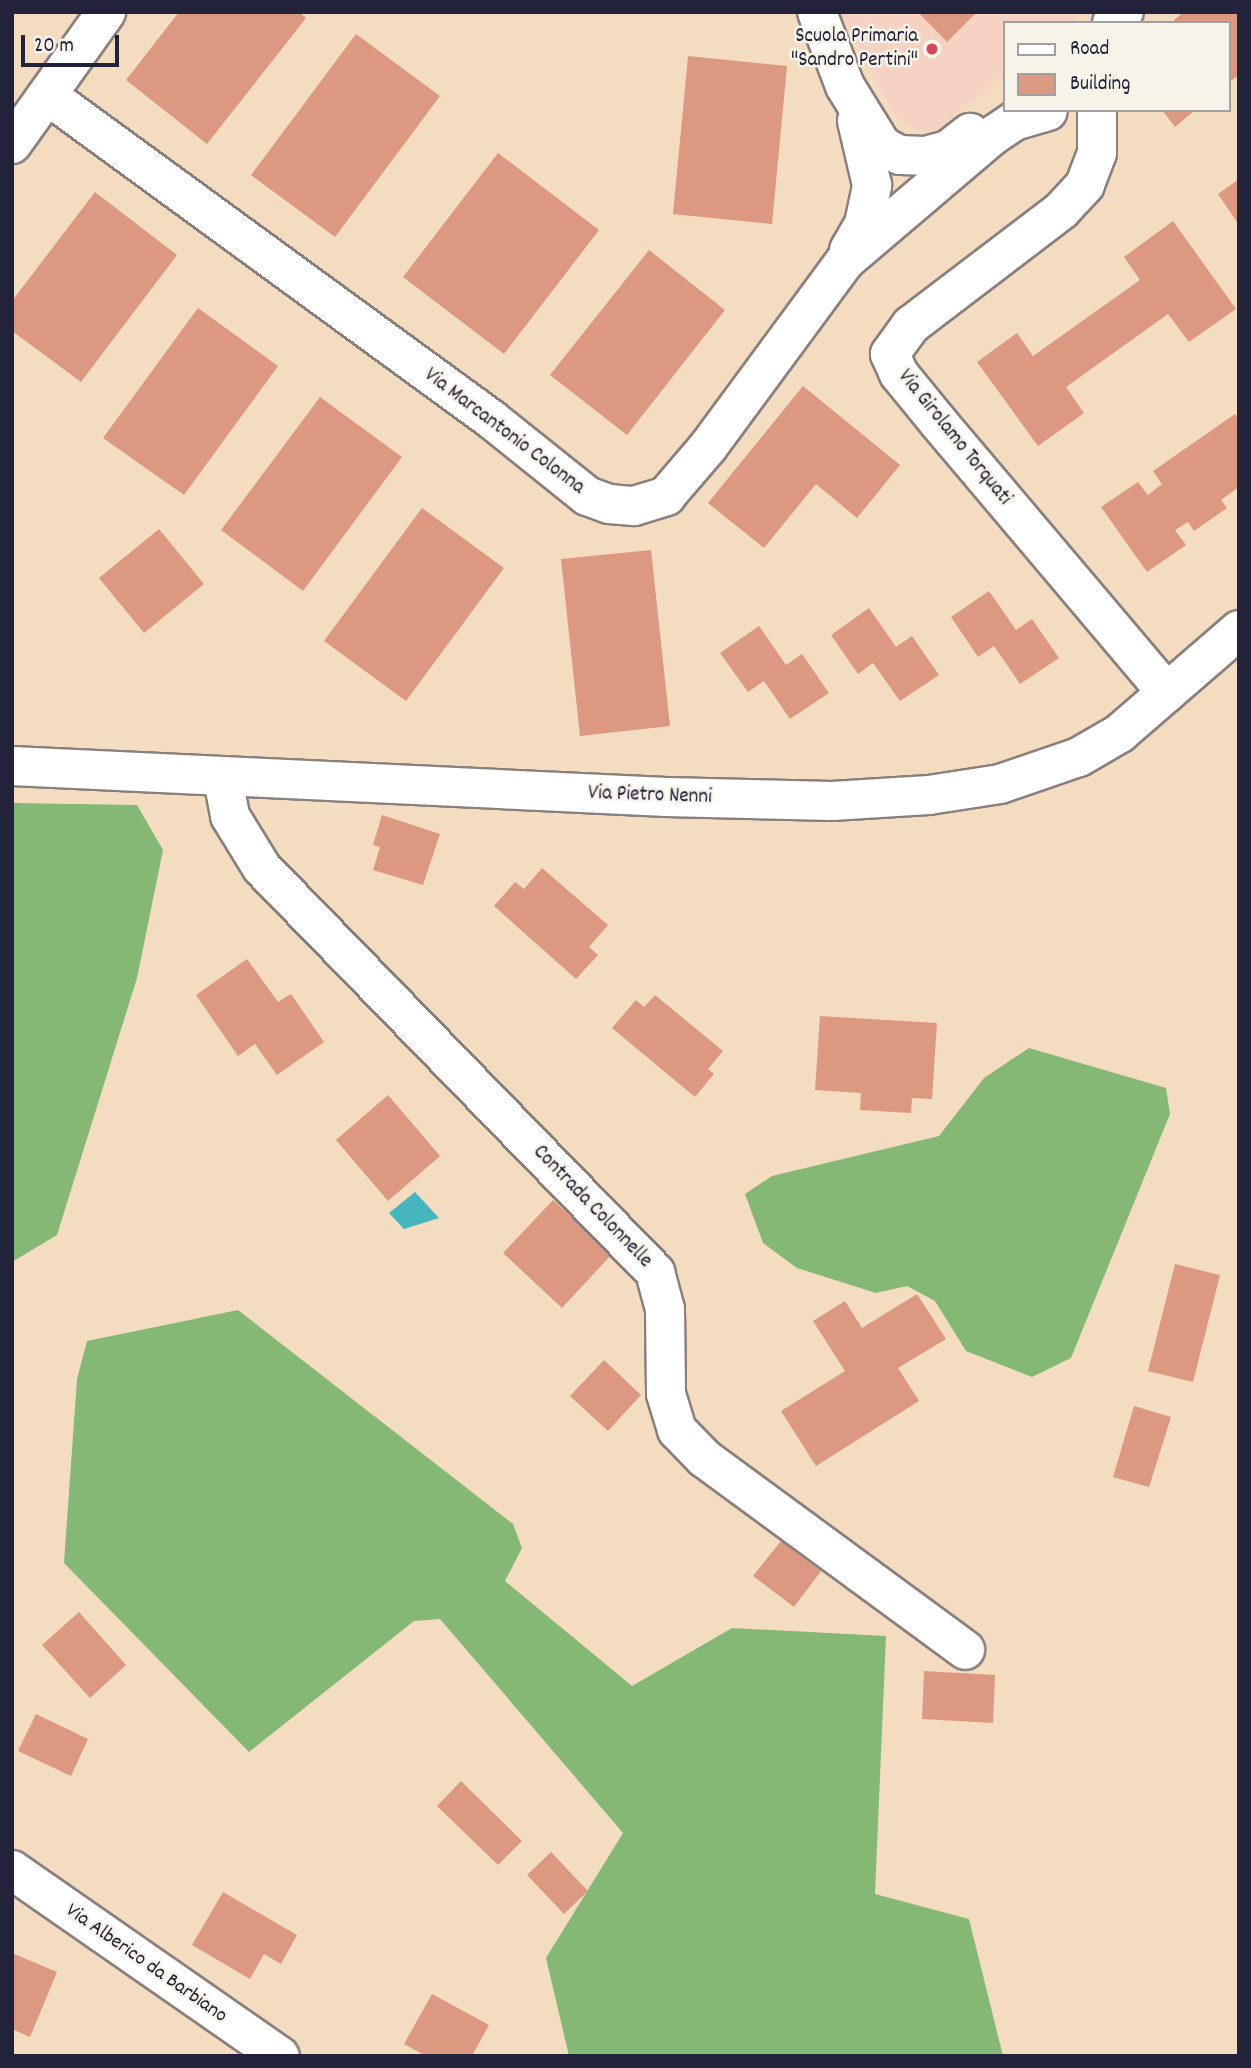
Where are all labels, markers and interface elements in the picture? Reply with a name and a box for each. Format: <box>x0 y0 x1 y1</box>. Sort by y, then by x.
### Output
scale bar <box>24 21 122 65</box>
legend <box>1002 21 1230 112</box>
place label: Scuola Primaria "Sandro Pertini" <box>791 24 918 74</box>
text: 20 m <box>34 32 74 62</box>
text: Road <box>1070 35 1109 65</box>
marker: Scuola Primaria "Sandro Pertini" <box>924 41 940 57</box>
text: Building <box>1070 70 1130 100</box>
street label: Via Marcantonio Colonna <box>419 363 589 501</box>
street label: Via Girolamo Torquati <box>892 365 1016 511</box>
street label: Via Pietro Nenni <box>588 781 712 811</box>
street label: Contrada Colonnelle <box>527 1140 657 1274</box>
street label: Via Alberico da Barbiano <box>60 1899 232 2029</box>

